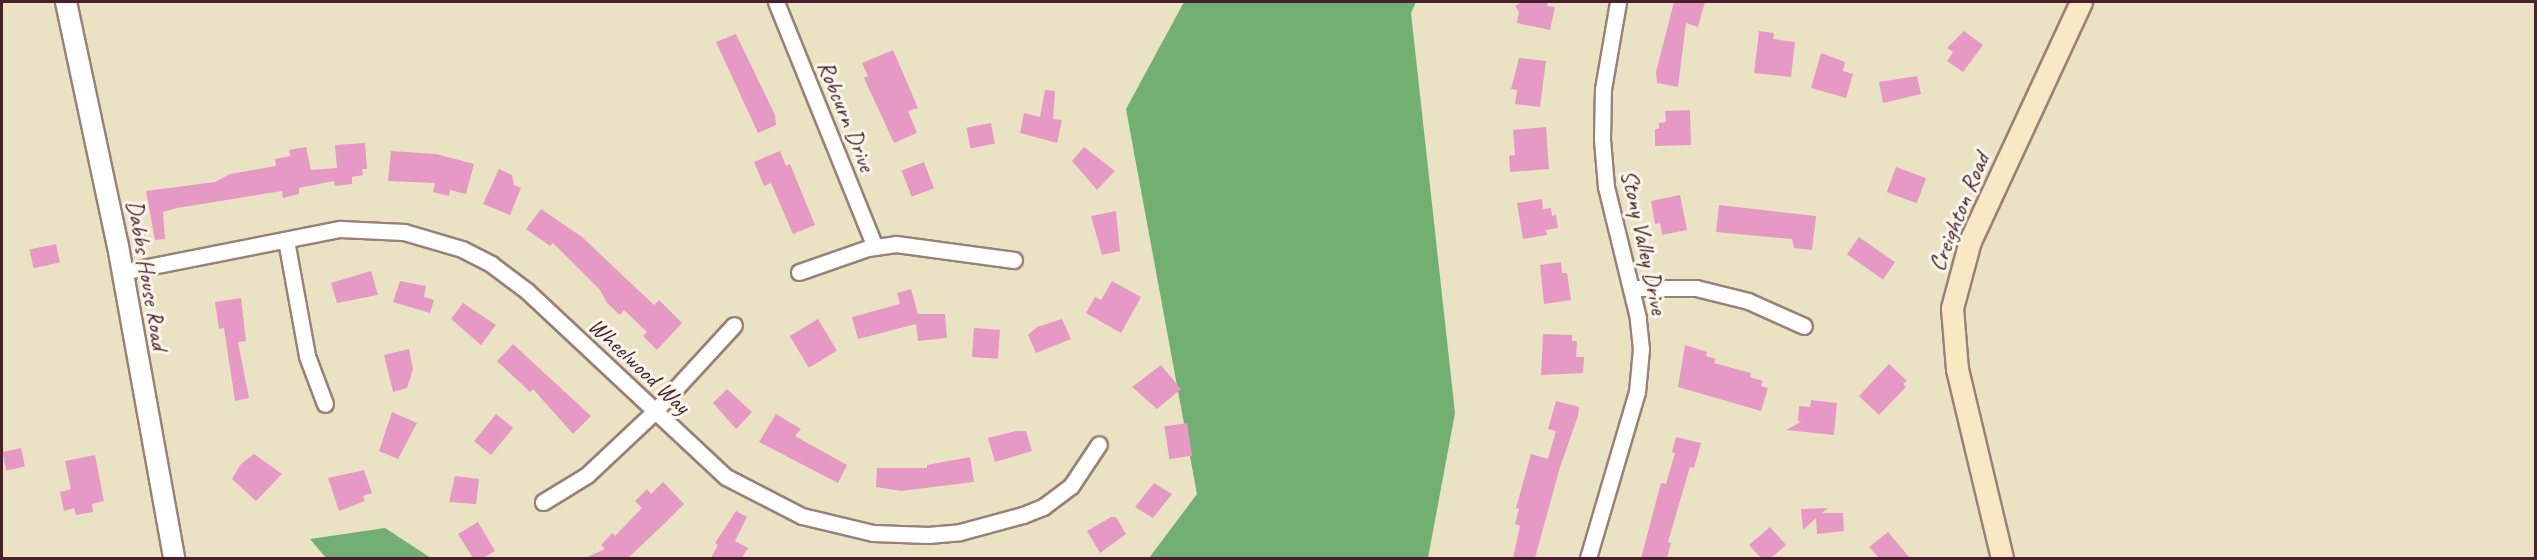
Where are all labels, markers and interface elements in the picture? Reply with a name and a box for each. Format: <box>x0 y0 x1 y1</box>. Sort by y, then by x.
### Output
street label: Robcurn Drive <box>811 56 881 176</box>
street label: Creighton Road <box>1922 149 1996 275</box>
street label: Stony Valley Drive <box>1615 167 1673 317</box>
street label: Dabbs House Road <box>120 198 174 352</box>
street label: Wheelwood Way <box>582 312 696 420</box>

